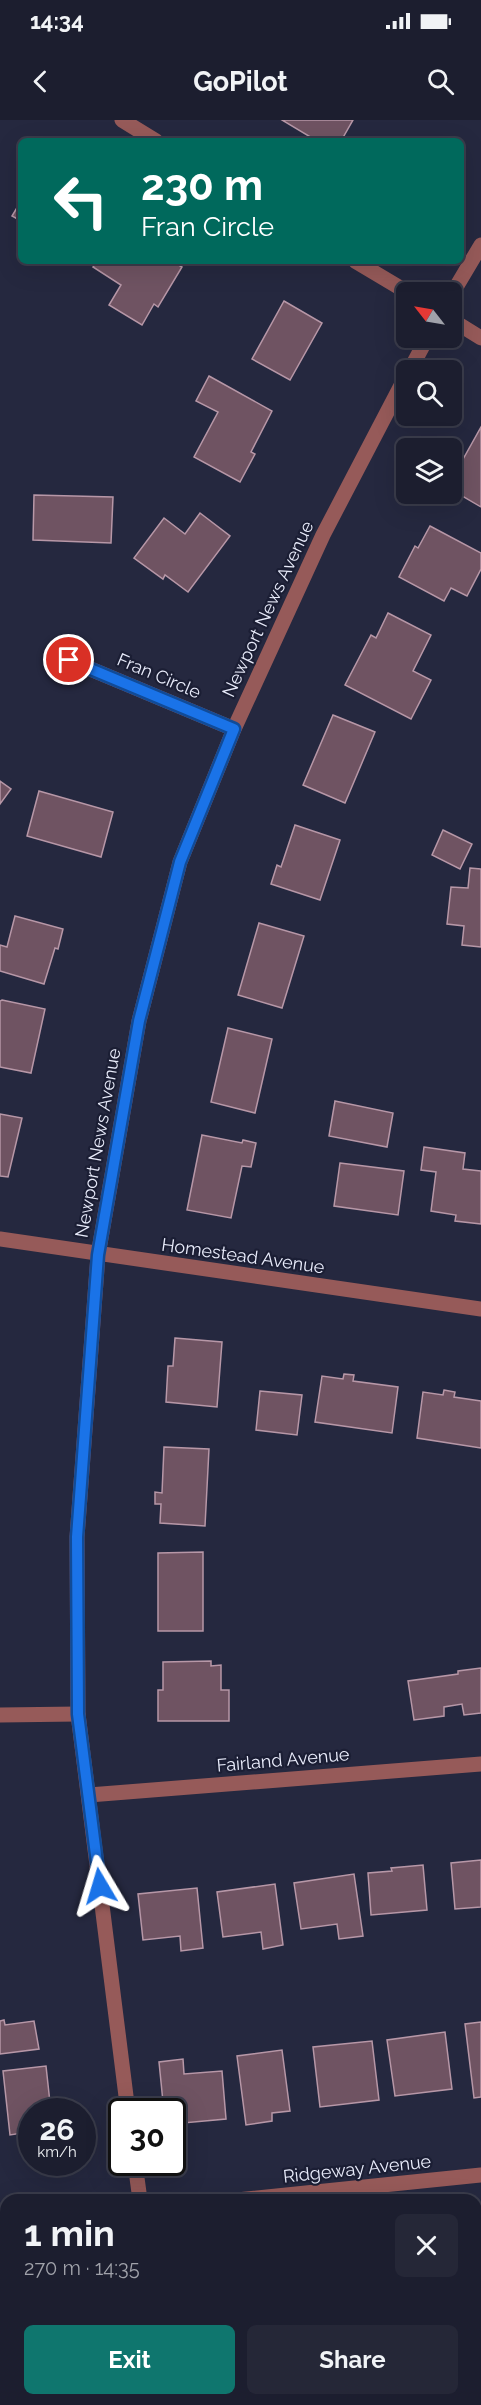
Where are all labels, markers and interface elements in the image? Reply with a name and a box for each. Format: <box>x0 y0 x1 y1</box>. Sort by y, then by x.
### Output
text: 14:34 <box>30 8 84 34</box>
icon: back <box>24 65 57 98</box>
icon: search <box>424 65 457 98</box>
text: GoPilot <box>193 66 288 97</box>
text: 230 m <box>141 161 263 210</box>
icon: left <box>42 162 120 240</box>
text: Fran Circle <box>141 211 274 242</box>
north arrow <box>396 282 462 348</box>
map controls <box>396 282 462 504</box>
button: search <box>396 360 462 426</box>
button: layers <box>396 438 462 504</box>
street label: Newport News Avenue <box>218 517 318 700</box>
pin <box>43 634 94 685</box>
icon: arrive <box>52 643 85 676</box>
street label: Fran Circle <box>114 649 205 703</box>
street label: Newport News Avenue <box>71 1046 125 1239</box>
street label: Homestead Avenue <box>160 1234 326 1277</box>
street label: Fairland Avenue <box>216 1743 351 1776</box>
position arrow <box>68 1854 132 1918</box>
speed limit sign: 30 <box>108 2098 186 2176</box>
text: 26 <box>39 2112 75 2147</box>
text: km/h <box>37 2143 77 2161</box>
street label: Ridgeway Avenue <box>282 2150 432 2187</box>
text: 1 min <box>24 2212 115 2254</box>
button: close <box>395 2214 458 2277</box>
text: 270 m · 14:35 <box>24 2256 140 2280</box>
button: Exit <box>24 2325 235 2394</box>
button: Share <box>247 2325 458 2394</box>

